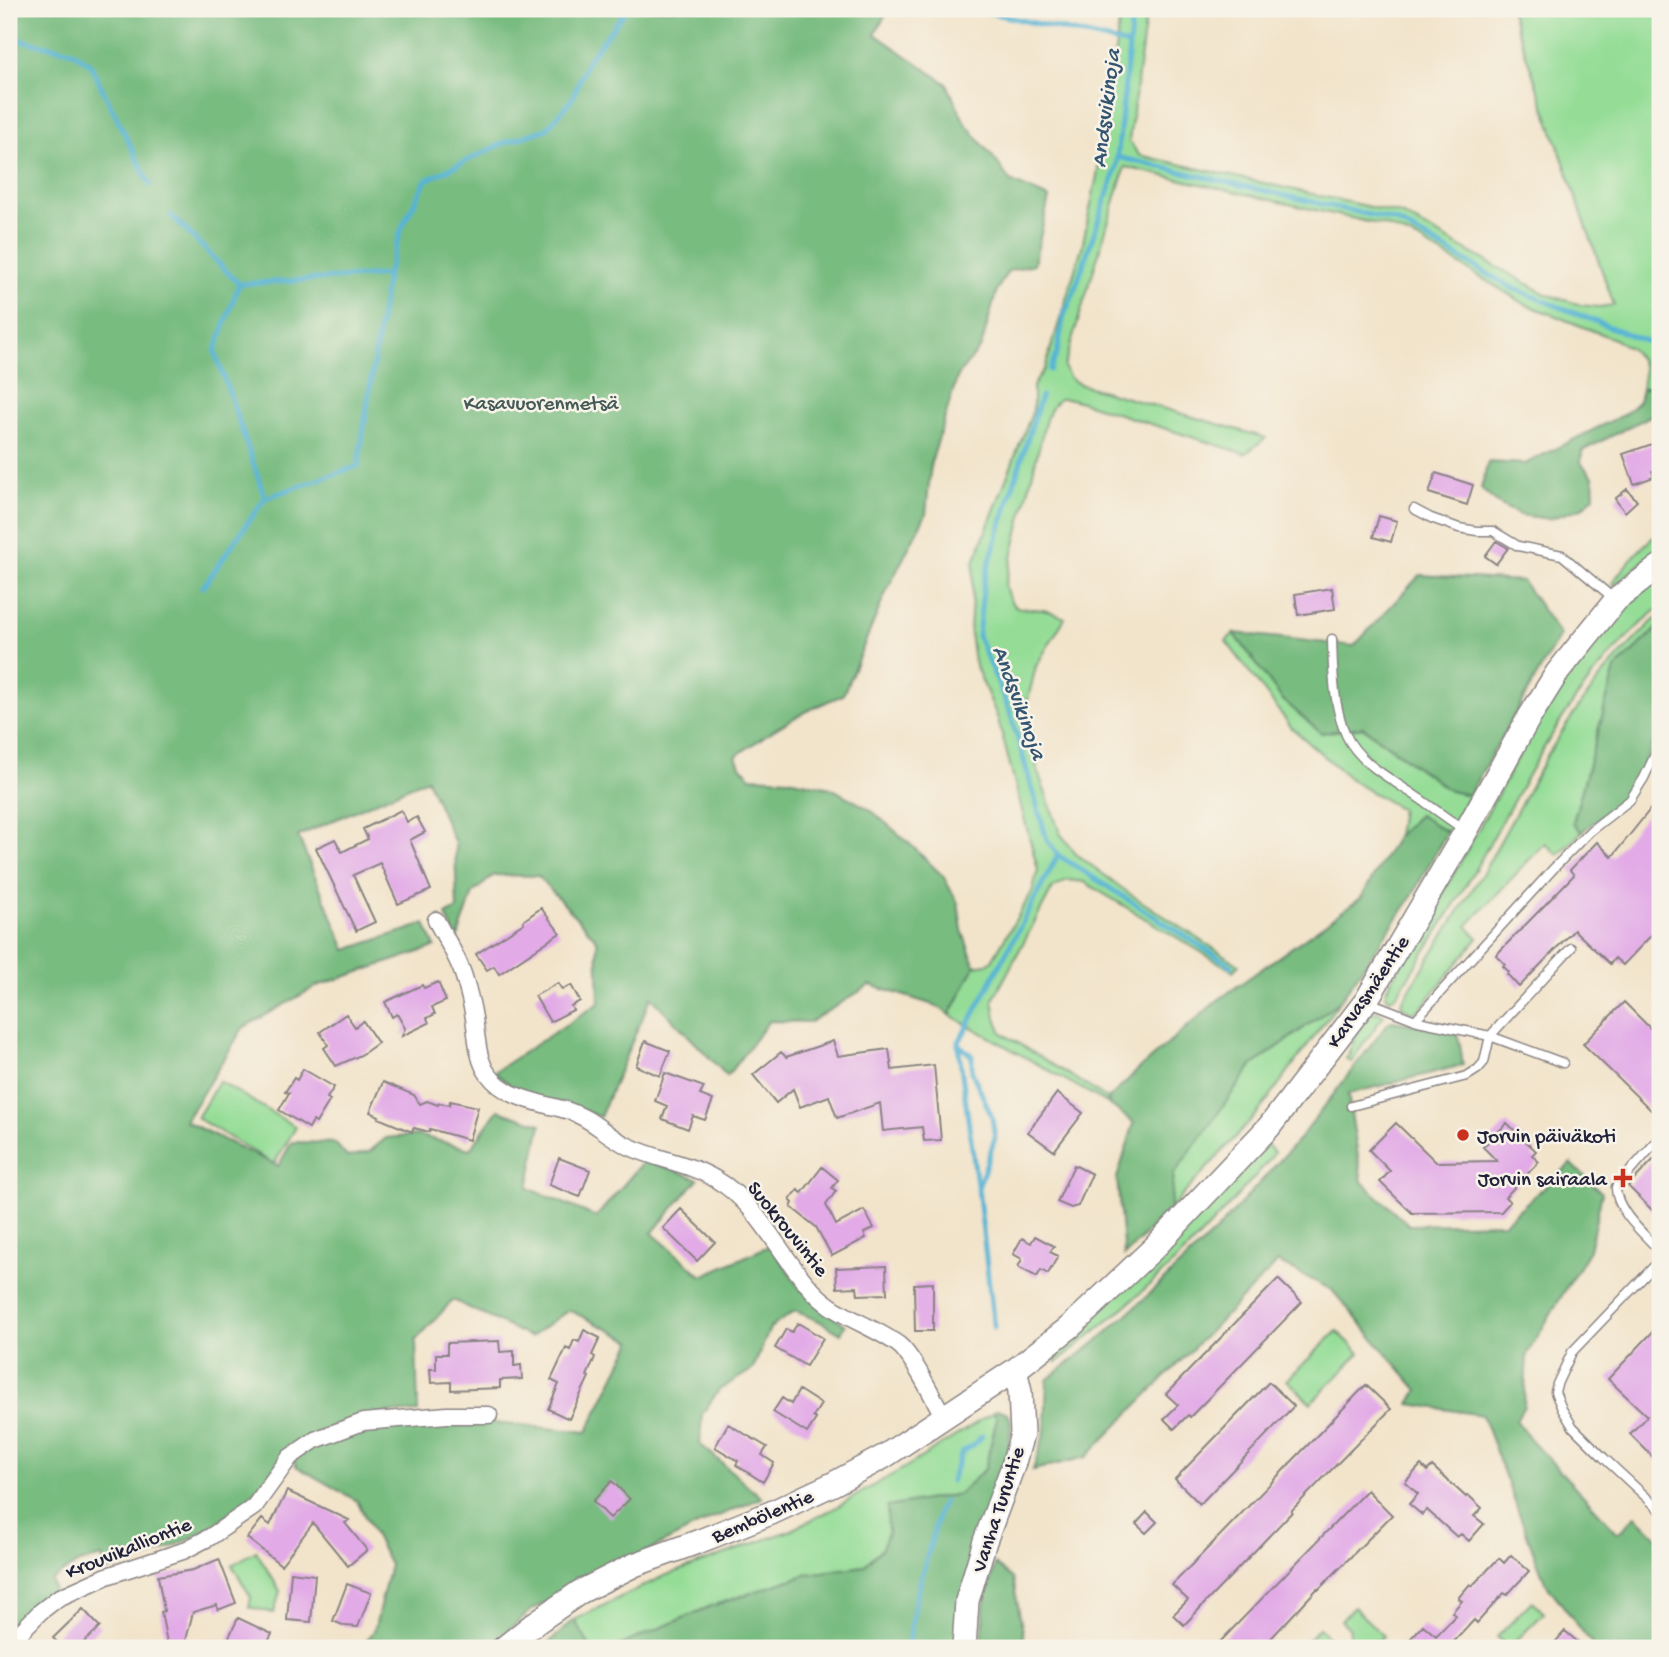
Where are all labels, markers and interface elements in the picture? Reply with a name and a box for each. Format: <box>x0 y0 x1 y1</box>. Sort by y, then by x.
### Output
water label: Andsvikinoja <box>1087 46 1128 169</box>
park label: Kasavuorenmetsä <box>464 393 620 418</box>
water label: Andsvikinoja <box>985 643 1051 765</box>
street label: Karvasmäentie <box>1323 931 1417 1054</box>
place label: Jorvin päiväkoti <box>1477 1126 1616 1151</box>
marker: Jorvin päiväkoti <box>1455 1127 1471 1143</box>
marker: Jorvin sairaala <box>1613 1168 1633 1188</box>
place label: Jorvin sairaala <box>1478 1169 1608 1194</box>
street label: Suokrouvintie <box>740 1177 833 1284</box>
street label: Vanha Turuntie <box>968 1443 1033 1577</box>
street label: Bembölentie <box>708 1485 819 1551</box>
street label: Krouvikalliontie <box>63 1513 197 1587</box>

